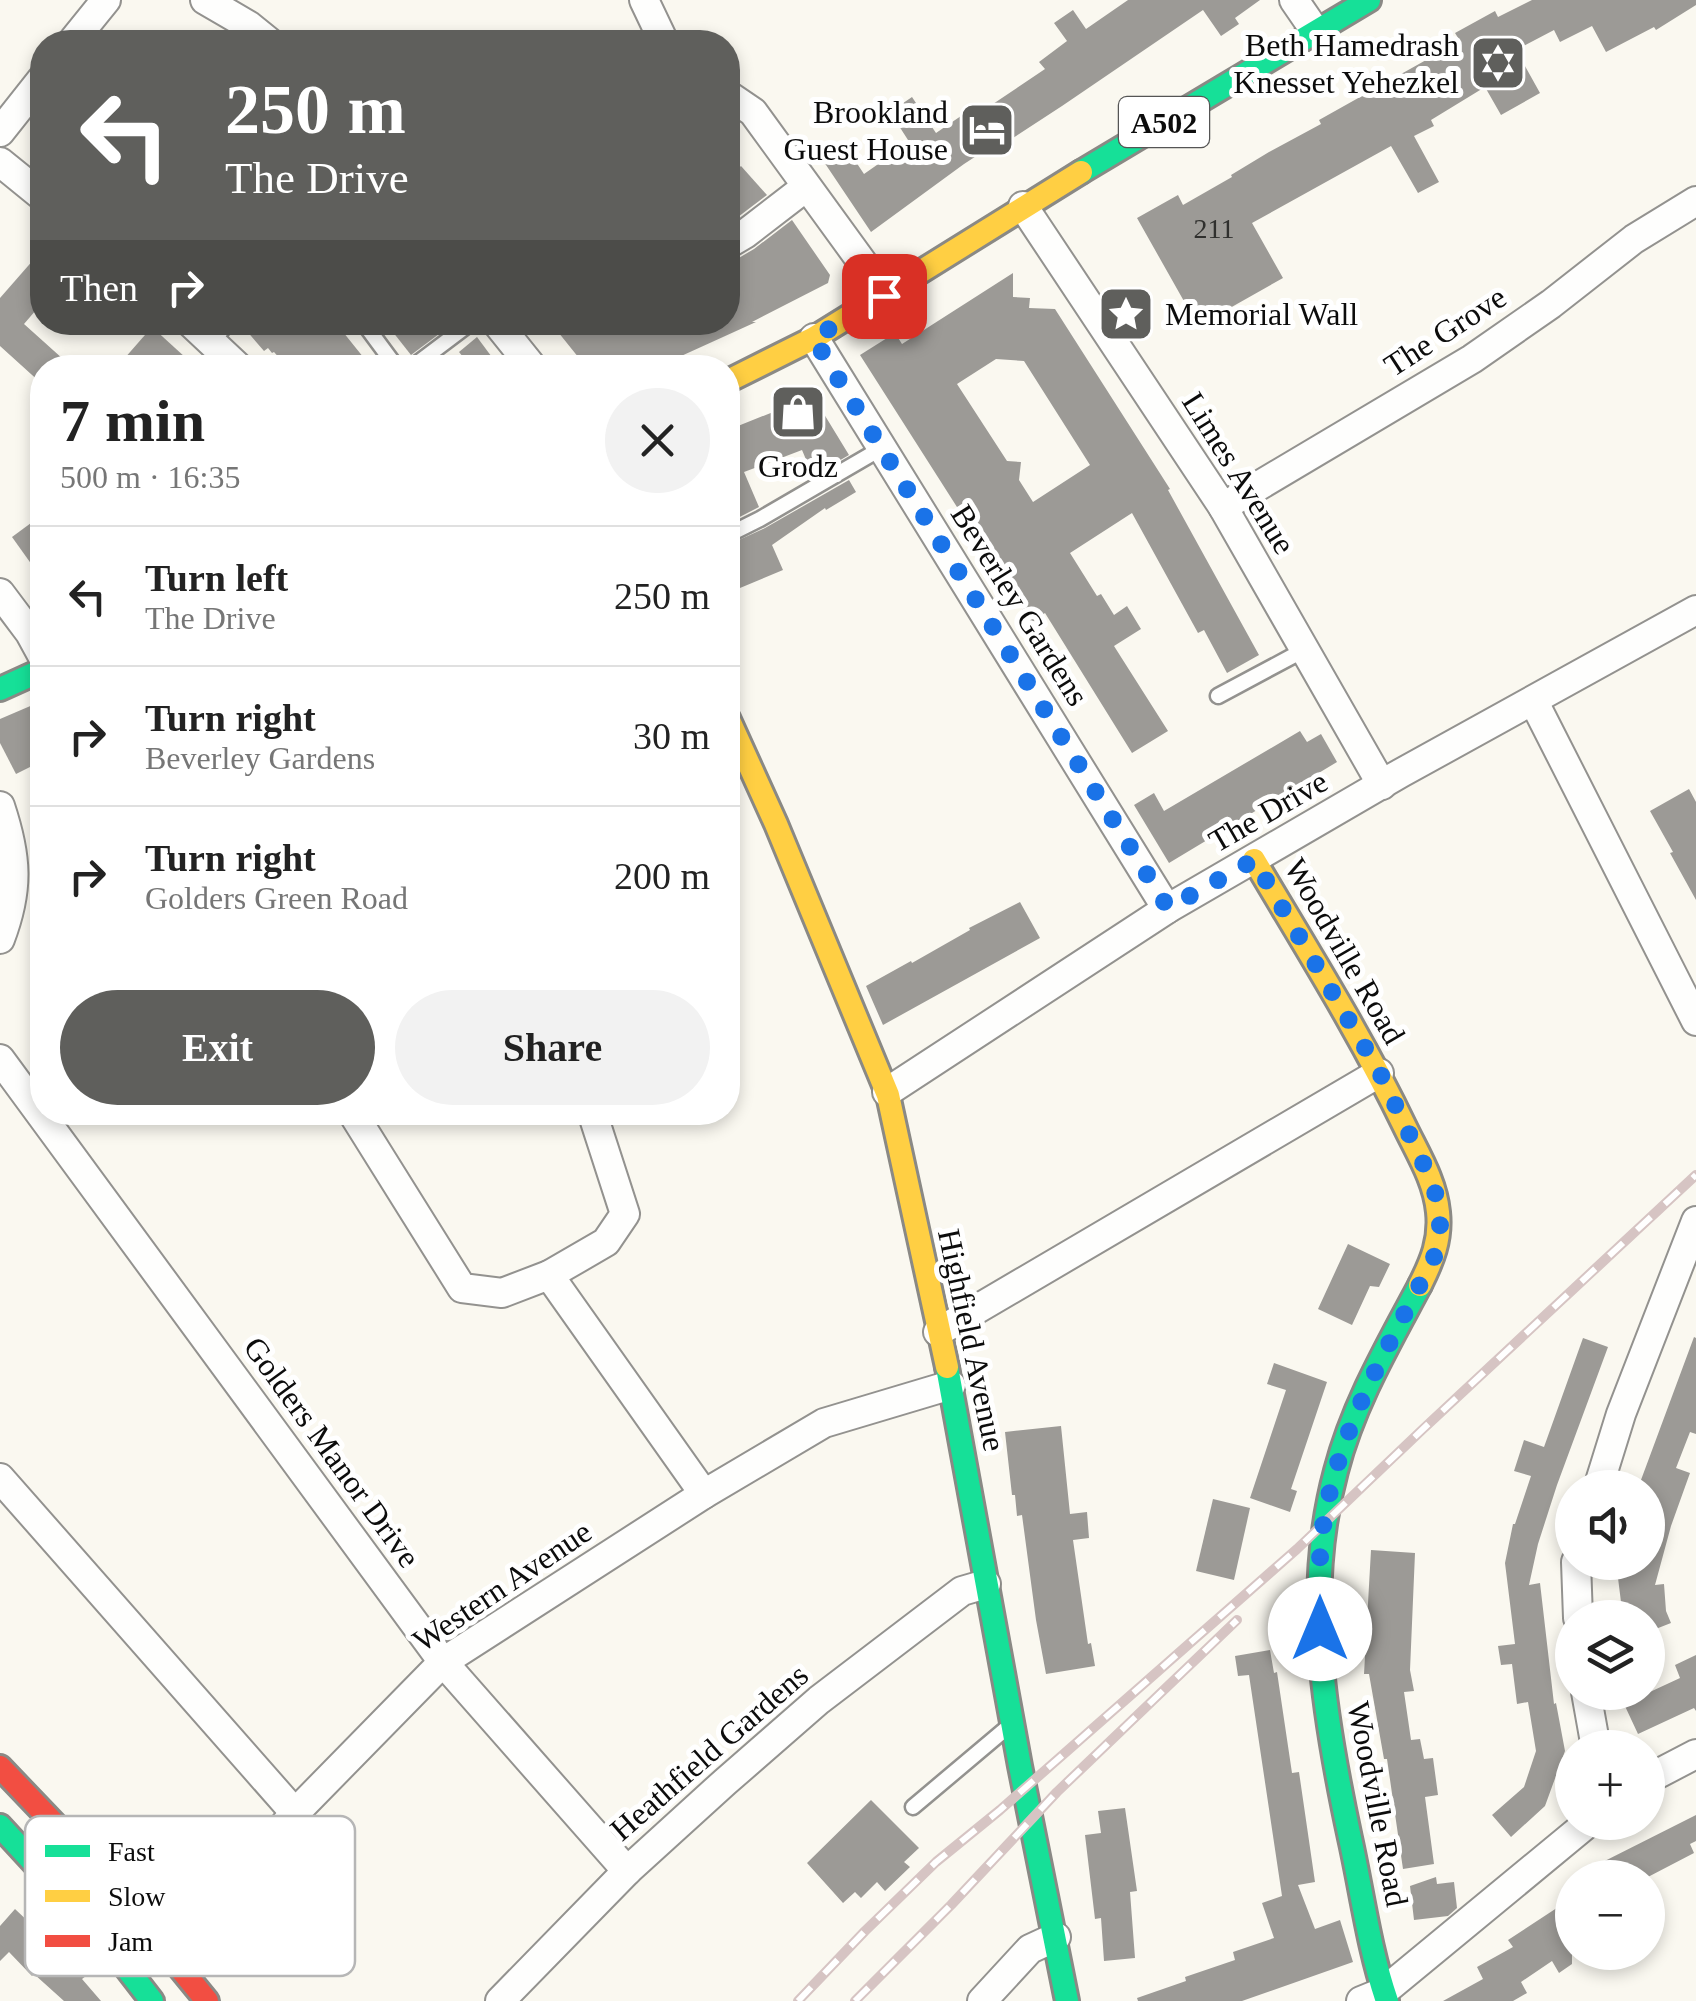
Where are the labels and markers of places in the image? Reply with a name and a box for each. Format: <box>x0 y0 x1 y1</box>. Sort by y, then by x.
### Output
place label: Beth Hamedrash Knesset Yehezkel <box>1233 27 1459 100</box>
synagogue icon: Beth Hamedrash Knesset Yehezkel <box>1468 33 1528 93</box>
place label: Brookland Guest House <box>784 94 948 167</box>
hotel icon: Brookland Guest House <box>957 100 1017 160</box>
pin <box>842 254 927 339</box>
place icon: Memorial Wall <box>1096 284 1156 344</box>
place label: Memorial Wall <box>1165 296 1358 332</box>
shop icon: Grodz <box>768 382 828 442</box>
place label: Grodz <box>758 448 838 484</box>

